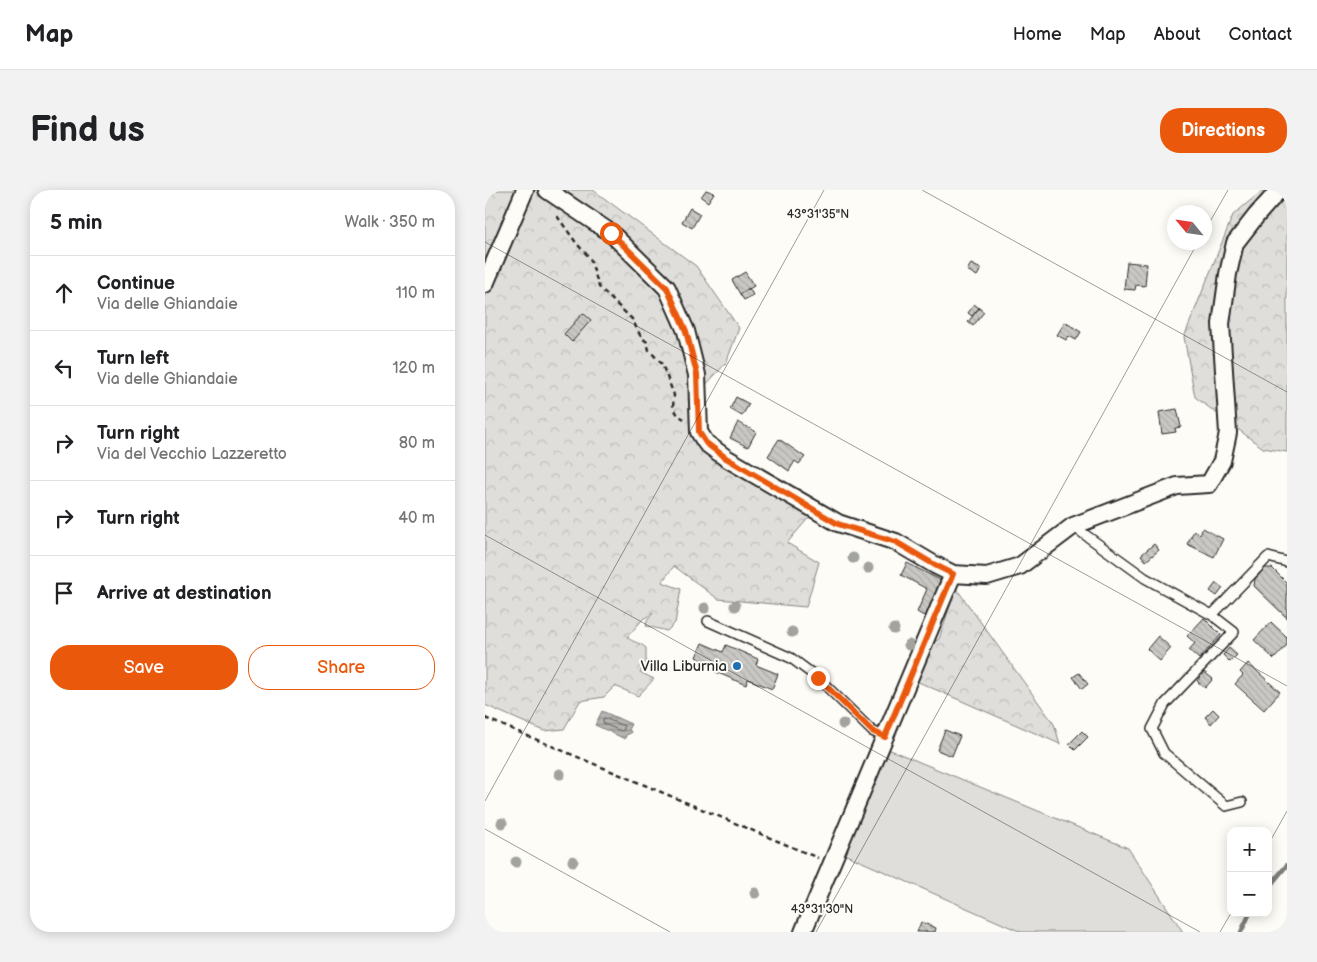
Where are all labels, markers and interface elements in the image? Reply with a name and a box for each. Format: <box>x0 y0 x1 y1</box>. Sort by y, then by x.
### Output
text: Map <box>25 20 73 49</box>
text: Home <box>1013 24 1062 45</box>
text: Map <box>1090 24 1126 45</box>
text: About <box>1154 24 1201 45</box>
text: Contact <box>1229 24 1292 45</box>
button: Directions <box>1160 108 1287 153</box>
text: Find us <box>30 109 145 152</box>
north arrow <box>1167 205 1212 250</box>
text: 43°31'35"N <box>787 207 849 222</box>
text: 5 min <box>50 210 103 235</box>
text: Walk · 350 m <box>344 213 435 232</box>
route start <box>600 222 623 245</box>
text: Continue <box>97 272 175 295</box>
icon: ahead <box>50 279 78 307</box>
text: 110 m <box>396 284 435 303</box>
text: Via delle Ghiandaie <box>97 295 238 314</box>
text: Turn left <box>97 347 169 370</box>
icon: left <box>50 354 78 382</box>
text: 120 m <box>392 359 435 378</box>
text: Via delle Ghiandaie <box>97 370 238 389</box>
text: Turn right <box>97 422 180 445</box>
icon: right <box>50 429 78 457</box>
text: 80 m <box>399 434 435 453</box>
text: Via del Vecchio Lazzeretto <box>97 445 287 464</box>
icon: right <box>50 504 78 532</box>
text: Turn right <box>97 507 180 530</box>
text: 40 m <box>398 509 435 528</box>
icon: arrive <box>50 579 78 607</box>
text: Arrive at destination <box>97 582 272 605</box>
button: Save <box>50 645 238 690</box>
button: Share <box>248 645 435 690</box>
place label: Villa Liburnia <box>640 657 727 676</box>
marker: Villa Liburnia <box>731 660 743 672</box>
route end <box>807 667 830 690</box>
map controls <box>1227 827 1272 917</box>
button: + <box>1227 827 1272 872</box>
button: − <box>1227 872 1272 917</box>
text: 43°31'30"N <box>791 902 853 917</box>

